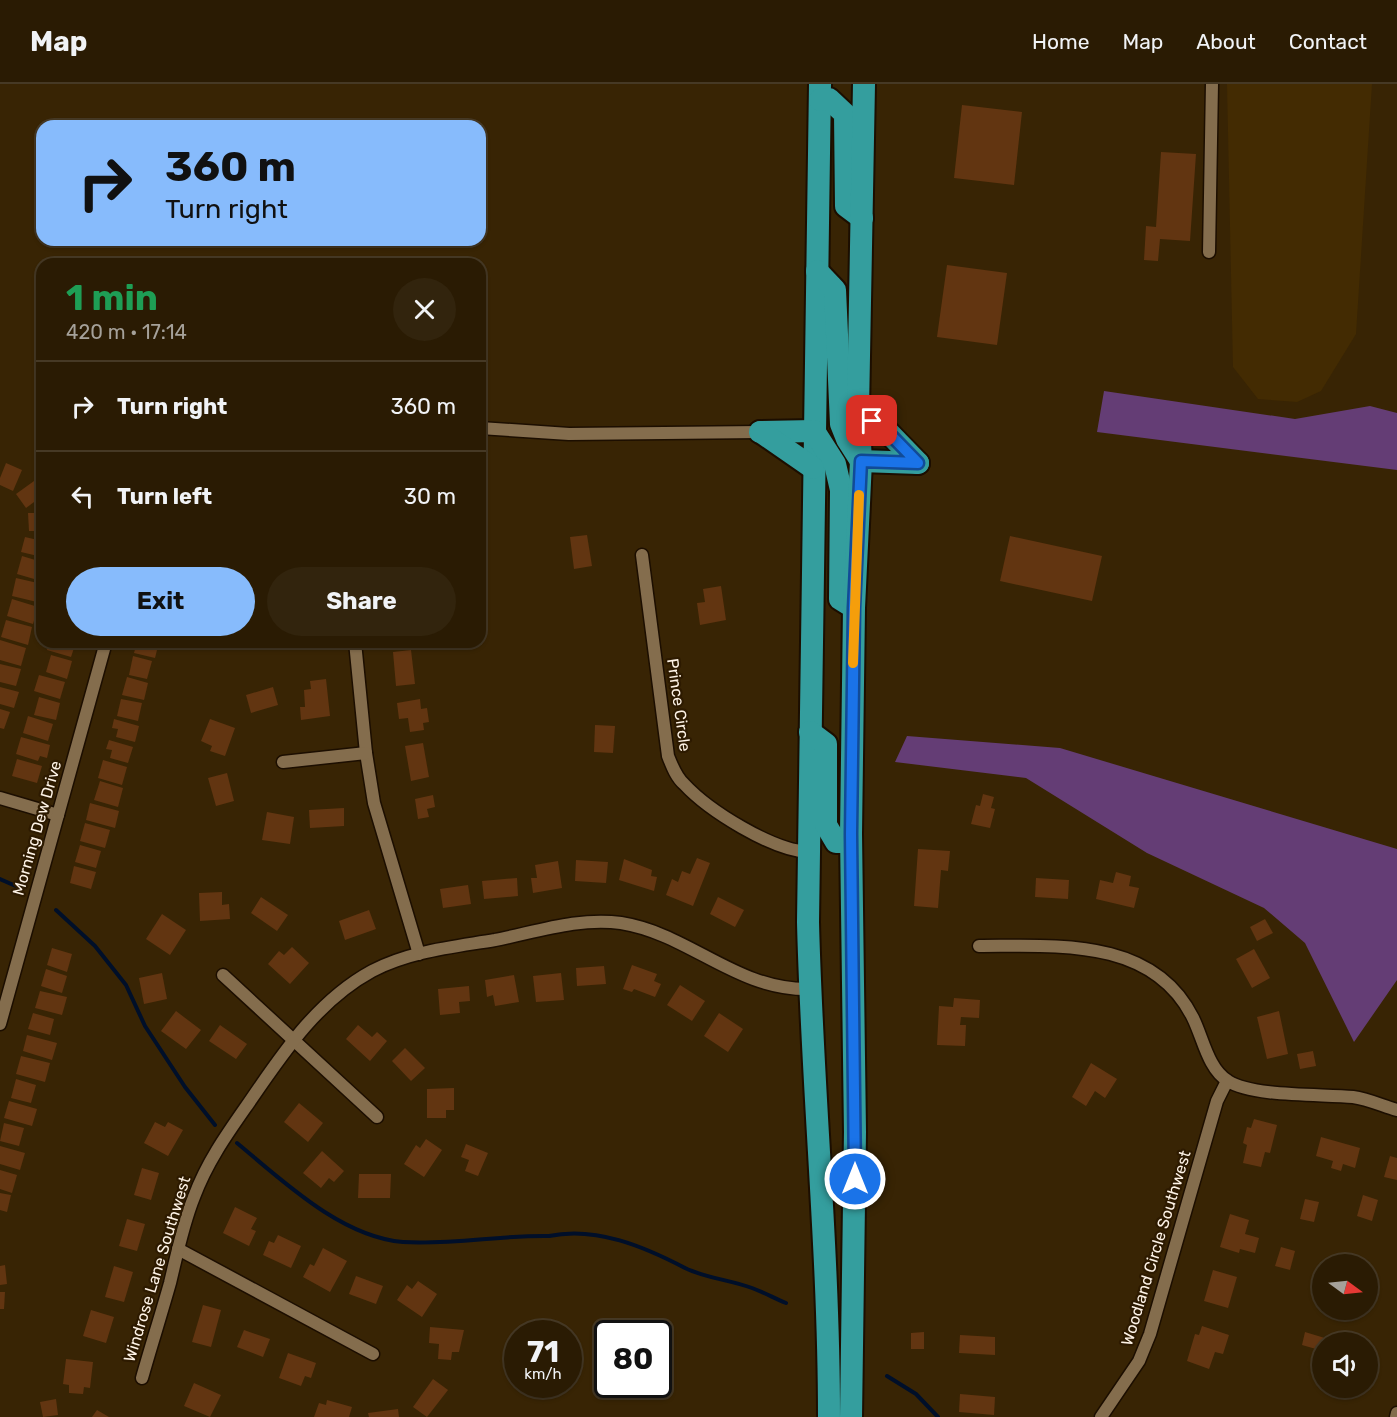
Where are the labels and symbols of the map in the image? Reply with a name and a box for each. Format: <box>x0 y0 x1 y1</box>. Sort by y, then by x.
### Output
pin <box>846 395 897 446</box>
street label: Prince Circle <box>663 657 695 753</box>
street label: Morning Dew Drive <box>9 758 65 898</box>
position arrow <box>823 1147 887 1211</box>
street label: Woodland Circle Southwest <box>1117 1148 1195 1348</box>
street label: Windrose Lane Southwest <box>120 1174 194 1364</box>
north arrow <box>1312 1254 1378 1320</box>
speed limit sign: 80 <box>594 1320 672 1398</box>

